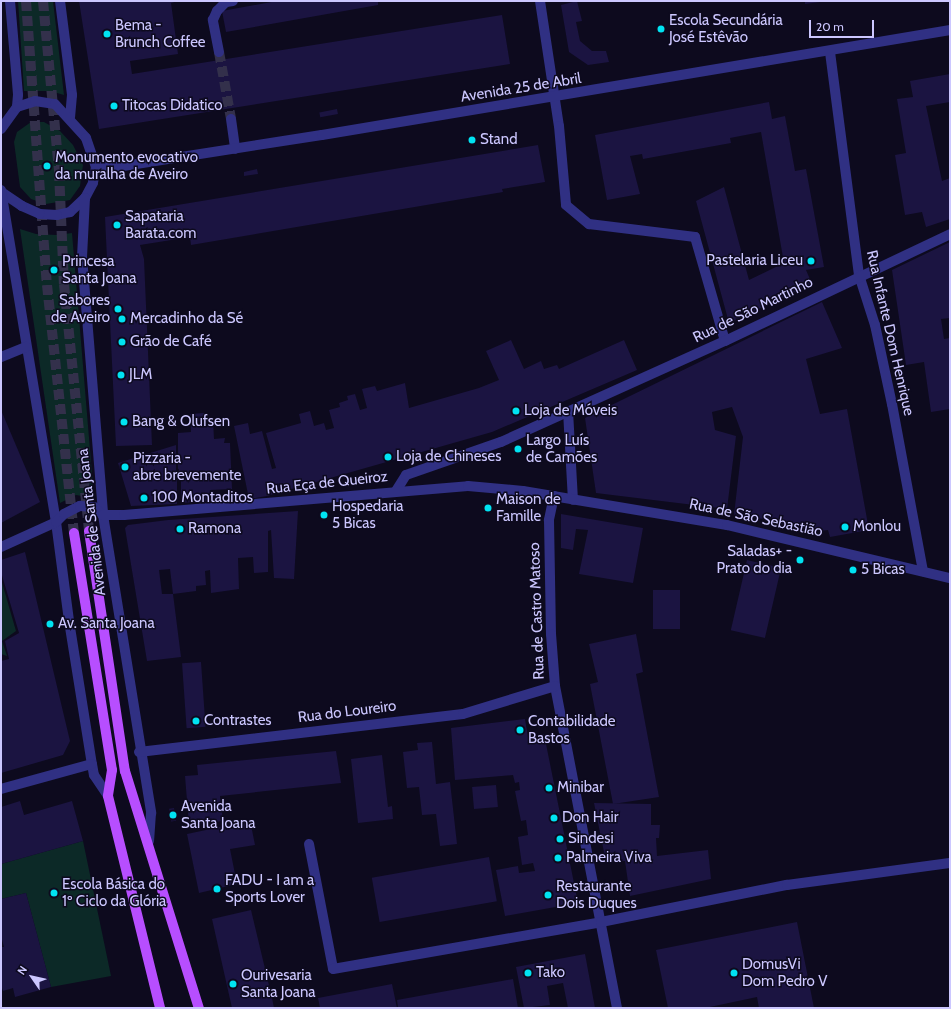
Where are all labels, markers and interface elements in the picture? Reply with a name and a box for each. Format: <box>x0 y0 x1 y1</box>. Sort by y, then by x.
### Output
place label: Escola Secundária José Estêvão <box>669 11 783 46</box>
scale bar <box>811 12 876 38</box>
place label: Bema - Brunch Coffee <box>115 16 206 51</box>
text: 20 m <box>816 19 844 34</box>
marker: Escola Secundária José Estêvão <box>656 24 666 34</box>
marker: Bema - Brunch Coffee <box>102 29 112 39</box>
street label: Avenida 25 de Abril <box>459 70 583 106</box>
place label: Titocas Didatico <box>122 97 222 115</box>
marker: Titocas Didatico <box>109 101 119 111</box>
place label: Stand <box>480 131 517 149</box>
marker: Stand <box>467 135 477 145</box>
place label: Monumento evocativo da muralha de Aveiro <box>55 148 198 183</box>
marker: Monumento evocativo da muralha de Aveiro <box>42 161 52 171</box>
place label: Sapataria Barata.com <box>125 207 196 242</box>
marker: Sapataria Barata.com <box>112 220 122 230</box>
street label: Rua Infante Dom Henrique <box>862 248 918 418</box>
place label: Princesa Santa Joana <box>62 252 137 287</box>
place label: Pastelaria Liceu <box>706 252 803 270</box>
marker: Pastelaria Liceu <box>806 256 816 266</box>
marker: Princesa Santa Joana <box>49 265 59 275</box>
street label: Rua de São Martinho <box>690 273 816 347</box>
place label: Sabores de Aveiro <box>51 291 110 326</box>
marker: Sabores de Aveiro <box>113 304 123 314</box>
place label: Mercadinho da Sé <box>130 310 243 328</box>
marker: Mercadinho da Sé <box>117 314 127 324</box>
place label: Grão de Café <box>130 333 212 351</box>
marker: Grão de Café <box>117 337 127 347</box>
place label: JLM <box>129 366 153 384</box>
marker: JLM <box>116 370 126 380</box>
place label: Loja de Móveis <box>524 402 617 420</box>
marker: Loja de Móveis <box>511 406 521 416</box>
place label: Bang & Olufsen <box>132 413 230 431</box>
marker: Bang & Olufsen <box>119 417 129 427</box>
place label: Largo Luís de Camões <box>526 431 597 466</box>
marker: Largo Luís de Camões <box>513 444 523 454</box>
street label: Avenida de Santa Joana <box>74 447 110 597</box>
place label: Loja de Chineses <box>396 448 501 466</box>
place label: Pizzaria - abre brevemente <box>133 449 241 484</box>
marker: Loja de Chineses <box>383 452 393 462</box>
marker: Pizzaria - abre brevemente <box>120 462 130 472</box>
street label: Rua Eça de Queiroz <box>265 468 389 498</box>
place label: 100 Montaditos <box>152 489 253 507</box>
place label: Maison de Famille <box>496 490 561 525</box>
marker: 100 Montaditos <box>139 493 149 503</box>
street label: Rua de São Sebastião <box>688 495 824 541</box>
place label: Hospedaria 5 Bicas <box>332 497 404 532</box>
marker: Maison de Famille <box>483 503 493 513</box>
marker: Hospedaria 5 Bicas <box>319 510 329 520</box>
place label: Monlou <box>853 518 901 536</box>
place label: Ramona <box>188 520 241 538</box>
marker: Monlou <box>840 522 850 532</box>
marker: Ramona <box>175 524 185 534</box>
street label: Rua de Castro Matoso <box>526 542 548 680</box>
place label: Saladas+ - Prato do dia <box>717 542 792 577</box>
marker: Saladas+ - Prato do dia <box>795 555 805 565</box>
place label: 5 Bicas <box>861 561 905 579</box>
marker: 5 Bicas <box>848 565 858 575</box>
place label: Av. Santa Joana <box>58 615 155 633</box>
marker: Av. Santa Joana <box>45 619 55 629</box>
street label: Rua do Loureiro <box>297 697 397 727</box>
place label: Contrastes <box>204 712 272 730</box>
place label: Contabilidade Bastos <box>528 712 616 747</box>
marker: Contrastes <box>191 716 201 726</box>
marker: Contabilidade Bastos <box>515 725 525 735</box>
place label: Minibar <box>557 779 604 797</box>
marker: Minibar <box>544 783 554 793</box>
place label: Avenida Santa Joana <box>181 797 256 832</box>
place label: Don Hair <box>562 809 618 827</box>
marker: Avenida Santa Joana <box>168 810 178 820</box>
marker: Don Hair <box>549 813 559 823</box>
place label: Sindesi <box>568 830 614 848</box>
marker: Sindesi <box>555 834 565 844</box>
place label: Palmeira Viva <box>566 849 652 867</box>
marker: Palmeira Viva <box>553 853 563 863</box>
place label: FADU - I am a Sports Lover <box>225 871 314 906</box>
place label: Escola Básica do 1º Ciclo da Glória <box>62 875 166 910</box>
place label: Restaurante Dois Duques <box>556 877 637 912</box>
marker: FADU - I am a Sports Lover <box>212 884 222 894</box>
marker: Escola Básica do 1º Ciclo da Glória <box>49 888 59 898</box>
marker: Restaurante Dois Duques <box>543 890 553 900</box>
place label: DomusVi Dom Pedro V <box>742 955 827 990</box>
north arrow <box>12 957 52 997</box>
text: N <box>14 963 30 977</box>
place label: Tako <box>536 964 565 982</box>
place label: Ourivesaria Santa Joana <box>241 966 316 1001</box>
marker: Tako <box>523 968 533 978</box>
marker: DomusVi Dom Pedro V <box>729 968 739 978</box>
marker: Ourivesaria Santa Joana <box>228 979 238 989</box>

